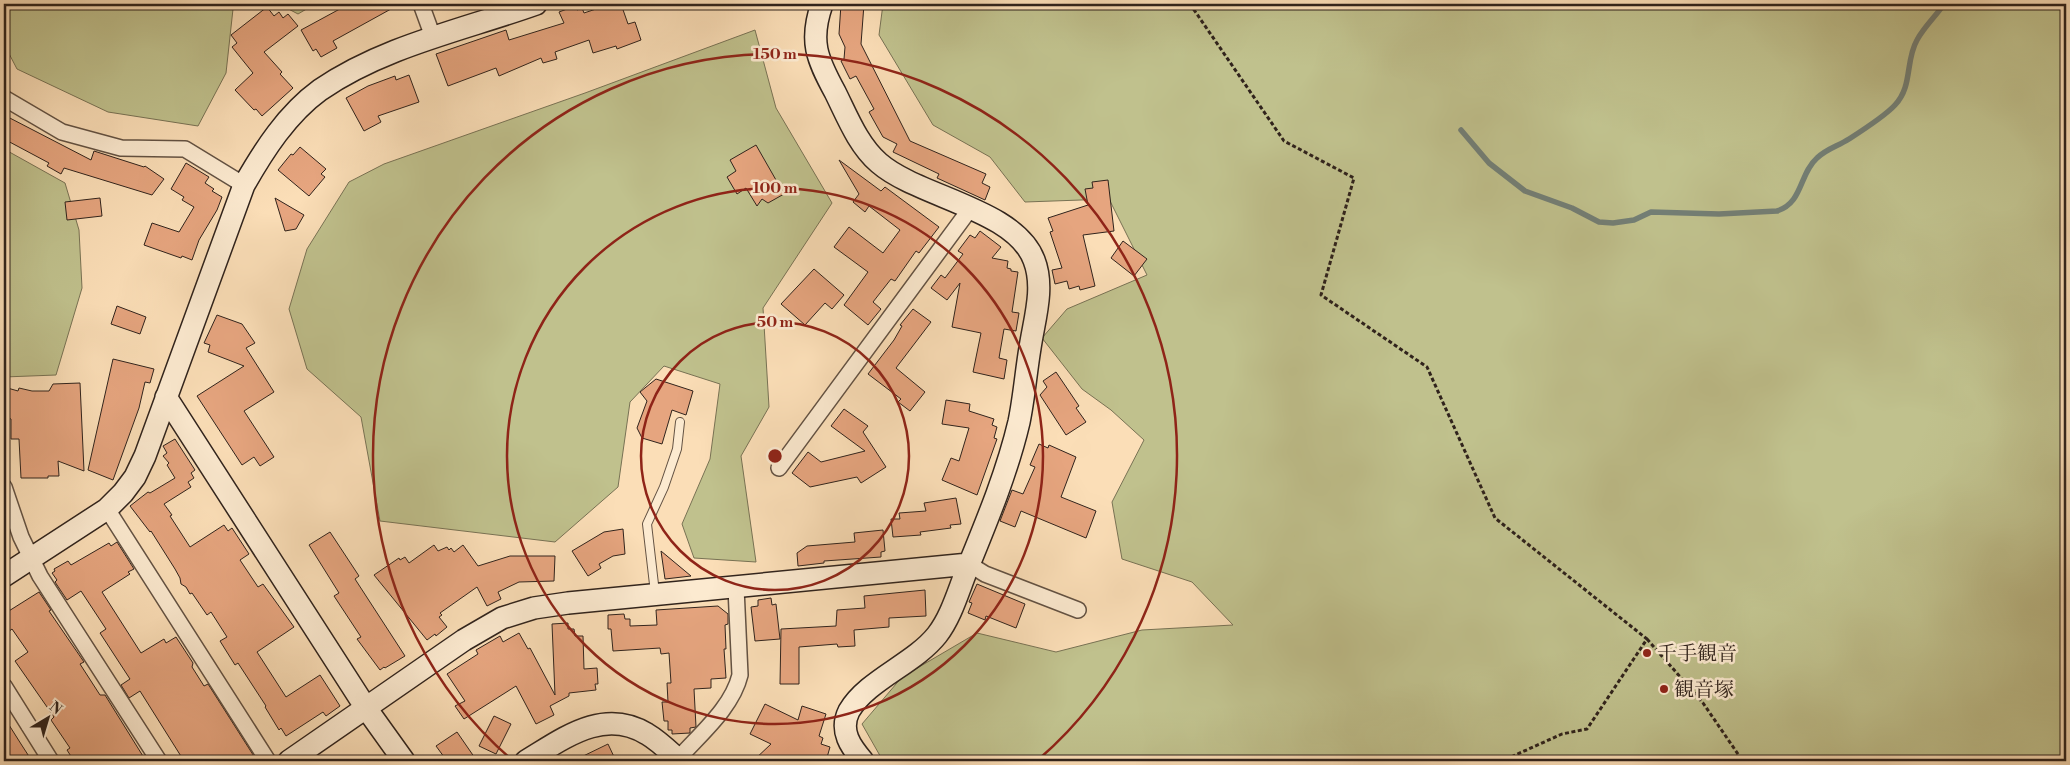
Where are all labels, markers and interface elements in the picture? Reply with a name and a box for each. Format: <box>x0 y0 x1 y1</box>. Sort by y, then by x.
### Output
text: 150 m <box>753 45 797 64</box>
text: 100 m <box>753 179 798 198</box>
text: 50 m <box>757 313 793 332</box>
centre of rings <box>766 447 784 465</box>
place label: 千手観音 <box>1657 642 1737 667</box>
marker: 千手観音 <box>1641 647 1653 659</box>
place label: 観音塚 <box>1674 678 1734 703</box>
marker: 観音塚 <box>1658 683 1670 695</box>
north arrow <box>22 692 72 742</box>
text: N <box>45 698 65 719</box>

